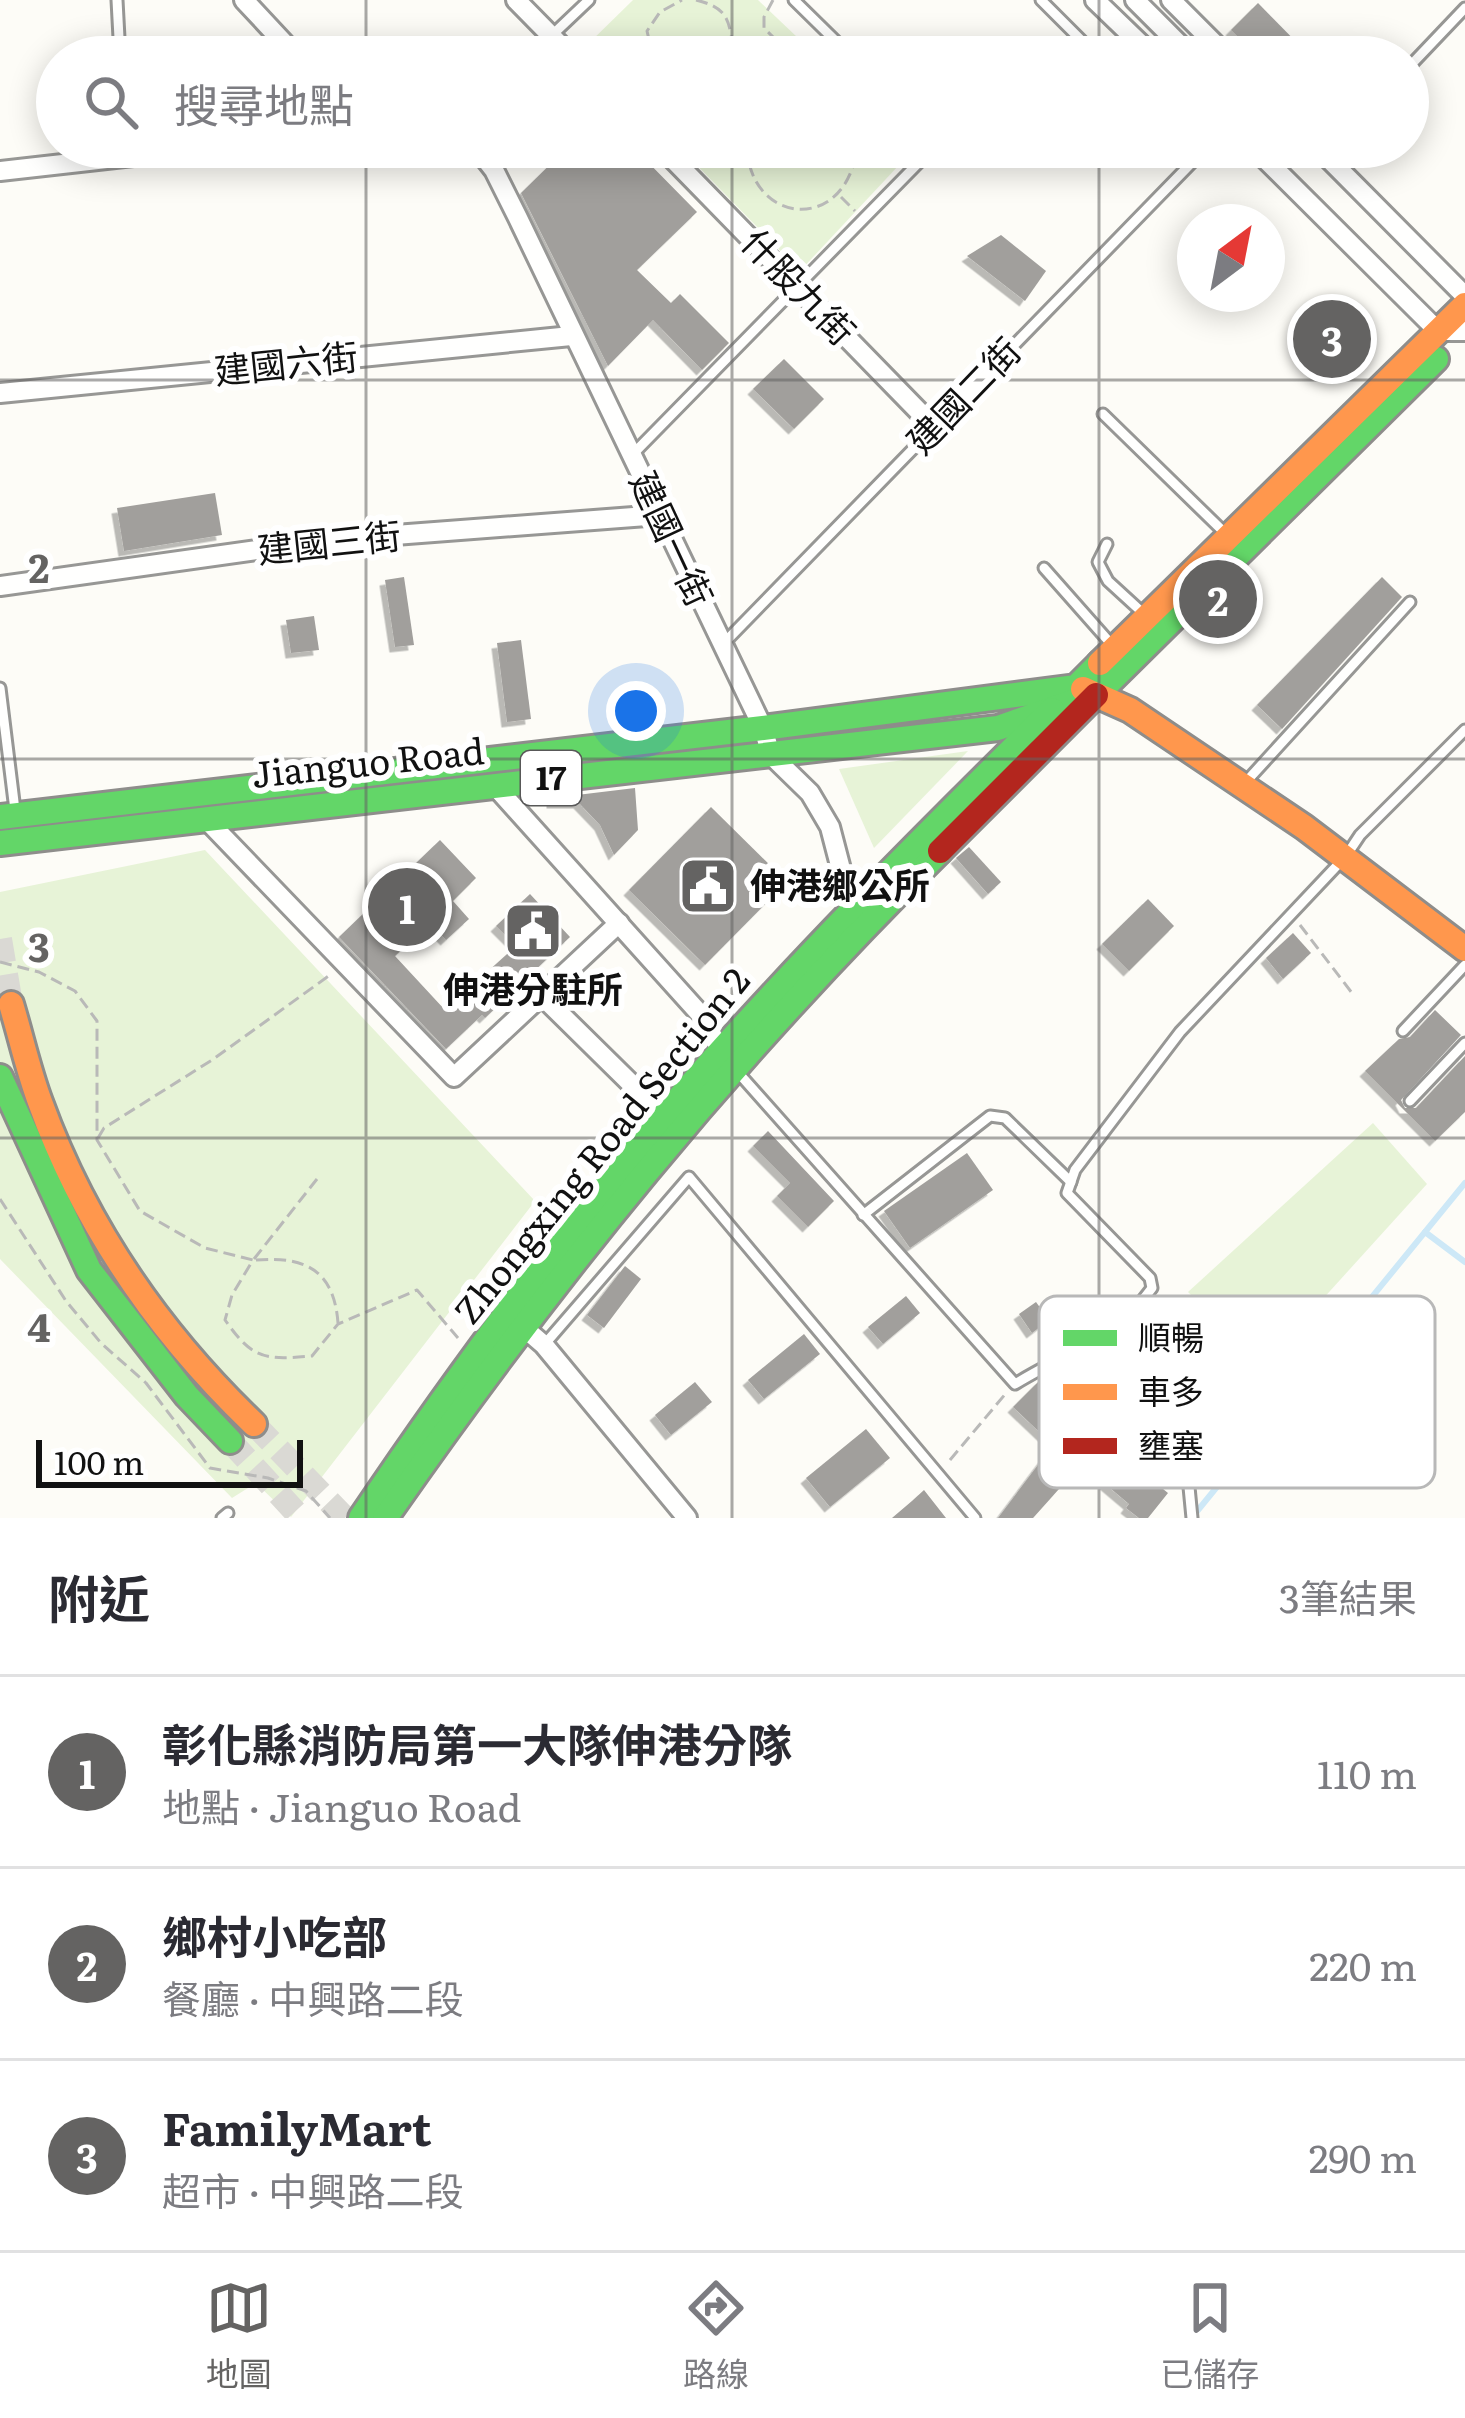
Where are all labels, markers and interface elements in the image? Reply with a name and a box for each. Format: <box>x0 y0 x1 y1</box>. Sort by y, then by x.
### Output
search box <box>36 36 1429 168</box>
icon: search <box>78 69 144 135</box>
text: 搜尋地點 <box>174 69 354 136</box>
north arrow <box>1177 204 1285 312</box>
street label: 什股九街 <box>731 215 869 355</box>
pin: 3 <box>1293 294 1371 384</box>
street label: 建國二街 <box>893 324 1031 464</box>
street label: 建國六街 <box>211 328 360 395</box>
street label: 建國一街 <box>619 461 728 614</box>
street label: 建國三街 <box>254 507 403 574</box>
text: 2 <box>29 537 49 595</box>
pin: 2 <box>1179 554 1257 644</box>
your location <box>606 681 666 741</box>
street label: Jianguo Road <box>249 722 487 799</box>
road number: 17 <box>521 751 581 805</box>
public building icon: 伸港鄉公所 <box>677 855 739 917</box>
place label: 伸港鄉公所 <box>750 857 930 910</box>
pin: 1 <box>368 862 446 952</box>
public building icon: 伸港分駐所 <box>502 900 564 962</box>
text: 3 <box>28 916 50 974</box>
street label: Zhongxing Road Section 2 <box>440 955 761 1334</box>
place label: 伸港分駐所 <box>443 961 623 1014</box>
text: 4 <box>27 1296 51 1354</box>
legend <box>1039 1296 1435 1488</box>
text: 順暢 <box>1138 1311 1204 1360</box>
text: 車多 <box>1138 1365 1204 1414</box>
text: 壅塞 <box>1138 1419 1204 1468</box>
scale bar <box>36 1434 303 1487</box>
text: 100 m <box>54 1436 144 1485</box>
text: 附近 <box>48 1558 150 1634</box>
text: 3筆結果 <box>1279 1567 1417 1625</box>
text: 彰化縣消防局第一大隊伸港分隊 <box>162 1709 792 1776</box>
text: 1 <box>79 1743 95 1801</box>
text: 110 m <box>1317 1743 1417 1801</box>
text: 地點 · Jianguo Road <box>162 1776 521 1834</box>
text: 鄉村小吃部 <box>162 1901 387 1968</box>
text: 2 <box>77 1935 97 1993</box>
text: 220 m <box>1309 1935 1417 1993</box>
text: 餐廳 · 中興路二段 <box>162 1968 464 2026</box>
text: FamilyMart <box>162 2093 432 2160</box>
text: 3 <box>76 2127 98 2185</box>
text: 290 m <box>1309 2127 1417 2185</box>
text: 超市 · 中興路二段 <box>162 2160 464 2218</box>
tab: 地圖 <box>206 2275 272 2396</box>
tab: 路線 <box>683 2275 749 2396</box>
tab: 已儲存 <box>1160 2275 1259 2396</box>

